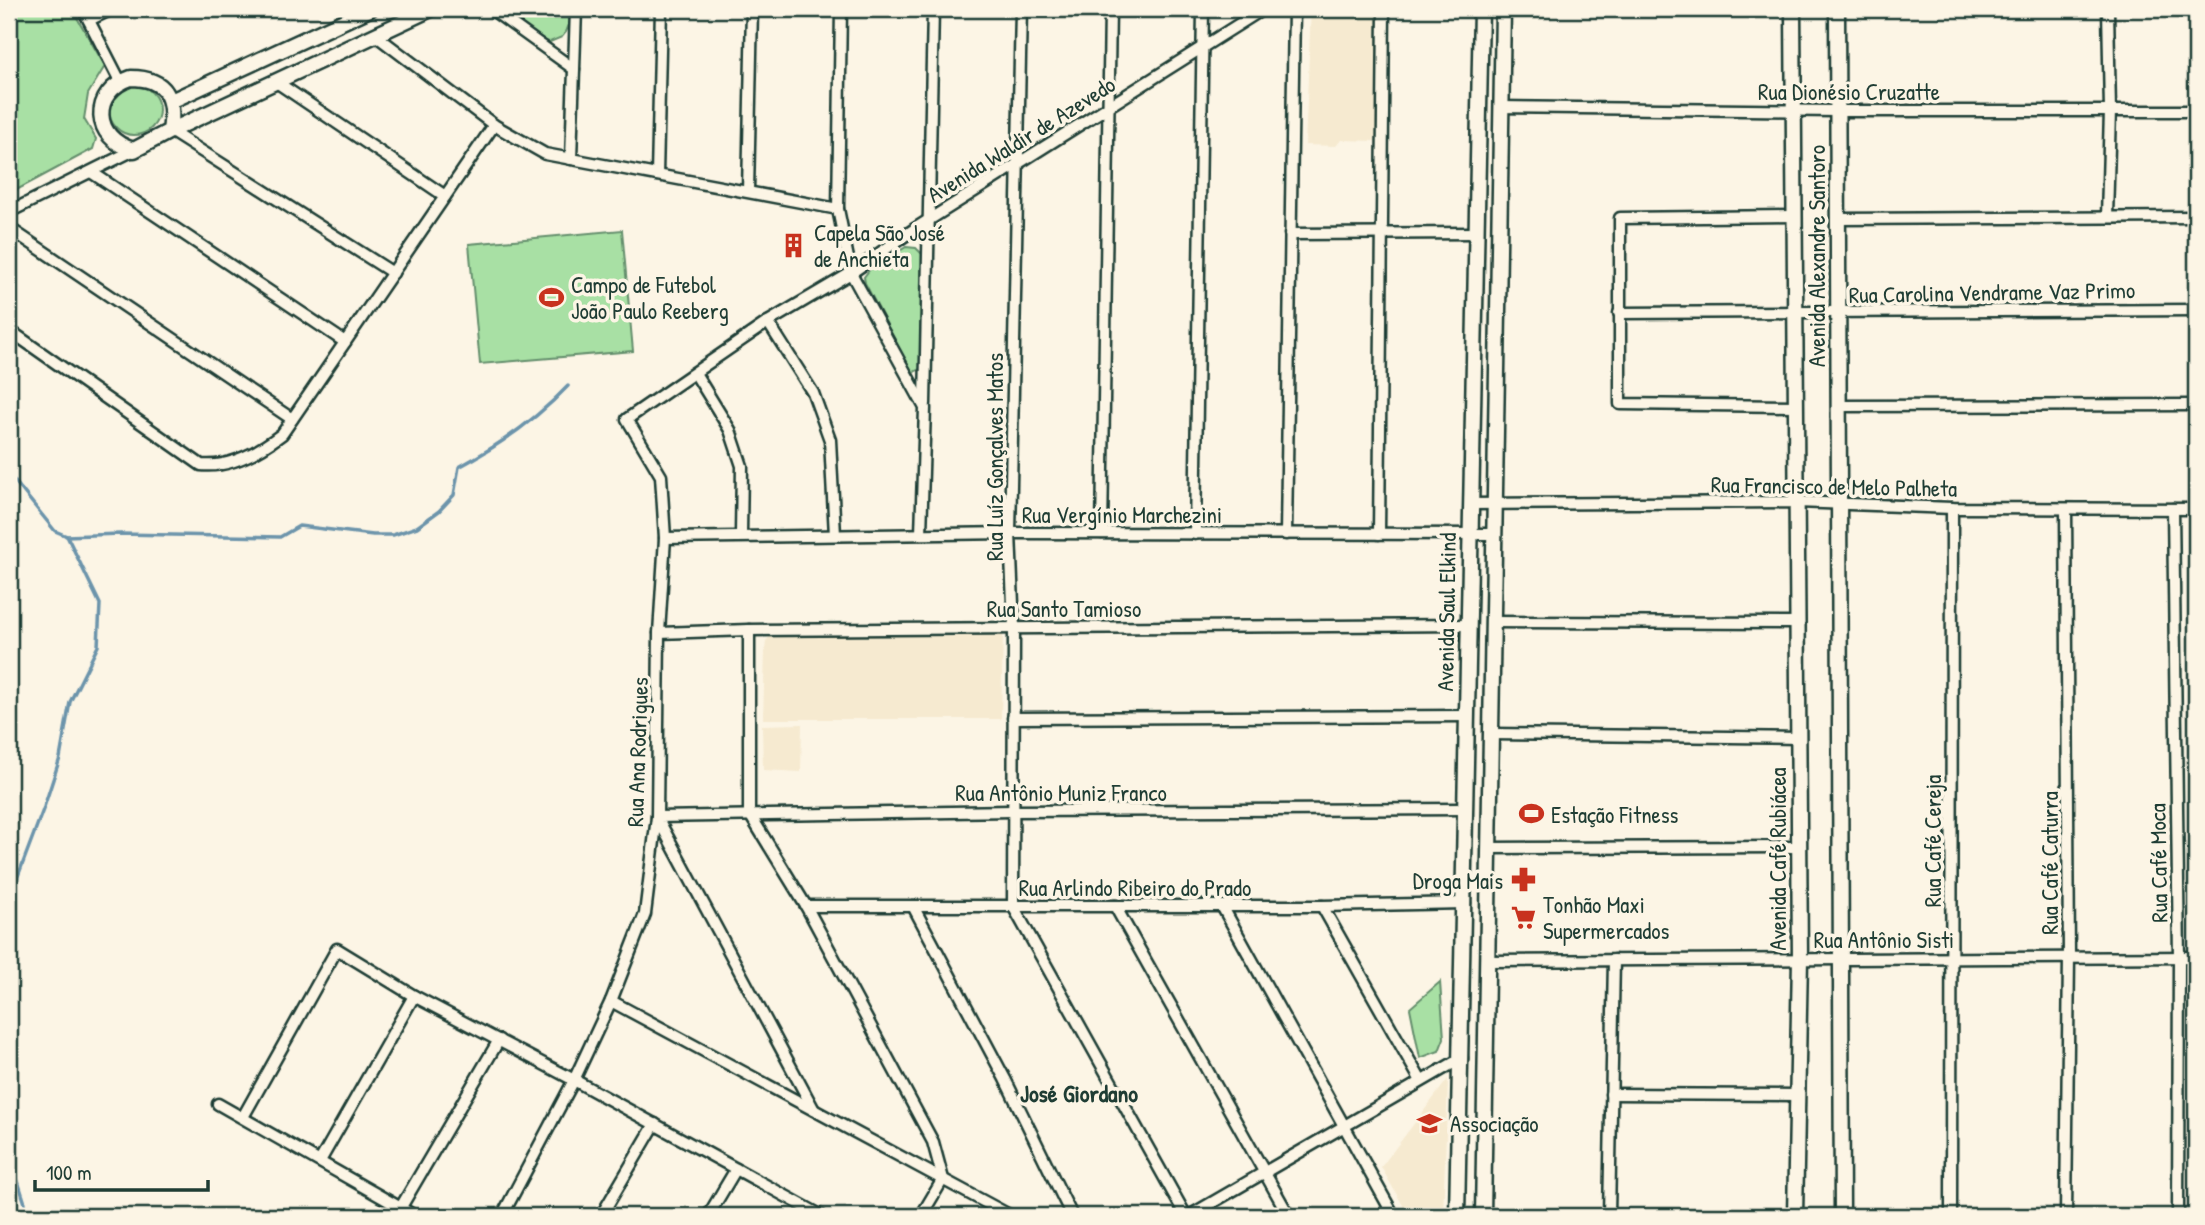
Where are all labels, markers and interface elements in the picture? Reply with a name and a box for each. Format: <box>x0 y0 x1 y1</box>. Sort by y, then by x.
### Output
street label: Avenida Waldir de Azevedo <box>921 69 1121 209</box>
street label: Rua Dionésio Cruzatte <box>1758 76 1940 107</box>
street label: Avenida Alexandre Santoro <box>1801 145 1832 367</box>
place label: Capela São José de Anchieta <box>814 217 945 274</box>
building icon: Capela São José de Anchieta <box>780 231 808 259</box>
place label: Campo de Futebol João Paulo Reeberg <box>571 269 729 326</box>
street label: Rua Carolina Vendrame Vaz Primo <box>1849 274 2135 310</box>
sports icon: Campo de Futebol João Paulo Reeberg <box>537 283 565 311</box>
street label: Rua Luíz Gonçalves Matos <box>979 353 1010 561</box>
street label: Rua Francisco de Melo Palheta <box>1711 468 1957 504</box>
street label: Rua Vergínio Marchezini <box>1022 499 1222 530</box>
street label: Avenida Saul Elkind <box>1429 532 1463 692</box>
street label: Rua Santo Tamioso <box>987 593 1141 624</box>
street label: Rua Ana Rodrigues <box>619 676 655 828</box>
street label: Avenida Café Rubiácea <box>1762 767 1793 951</box>
street label: Rua Café Cereja <box>1917 775 1948 907</box>
street label: Rua Antônio Muniz Franco <box>955 777 1167 808</box>
street label: Rua Café Caturra <box>2034 791 2065 935</box>
place label: Estação Fitness <box>1551 799 1679 830</box>
sports icon: Estação Fitness <box>1517 800 1545 828</box>
street label: Rua Café Moca <box>2141 803 2175 923</box>
place label: Droga Mais <box>1413 865 1503 896</box>
pharmacy icon: Droga Mais <box>1509 866 1537 894</box>
street label: Rua Arlindo Ribeiro do Prado <box>1019 872 1251 903</box>
place label: Tonhão Maxi Supermercados <box>1543 889 1669 946</box>
supermarket icon: Tonhão Maxi Supermercados <box>1509 903 1537 931</box>
street label: Rua Antônio Sisti <box>1814 924 1954 955</box>
district label: José Giordano <box>1020 1077 1138 1109</box>
place label: Associação <box>1450 1108 1539 1139</box>
school or university icon: Associação <box>1416 1109 1444 1137</box>
scale bar <box>35 1148 208 1192</box>
text: 100 m <box>46 1158 92 1187</box>

